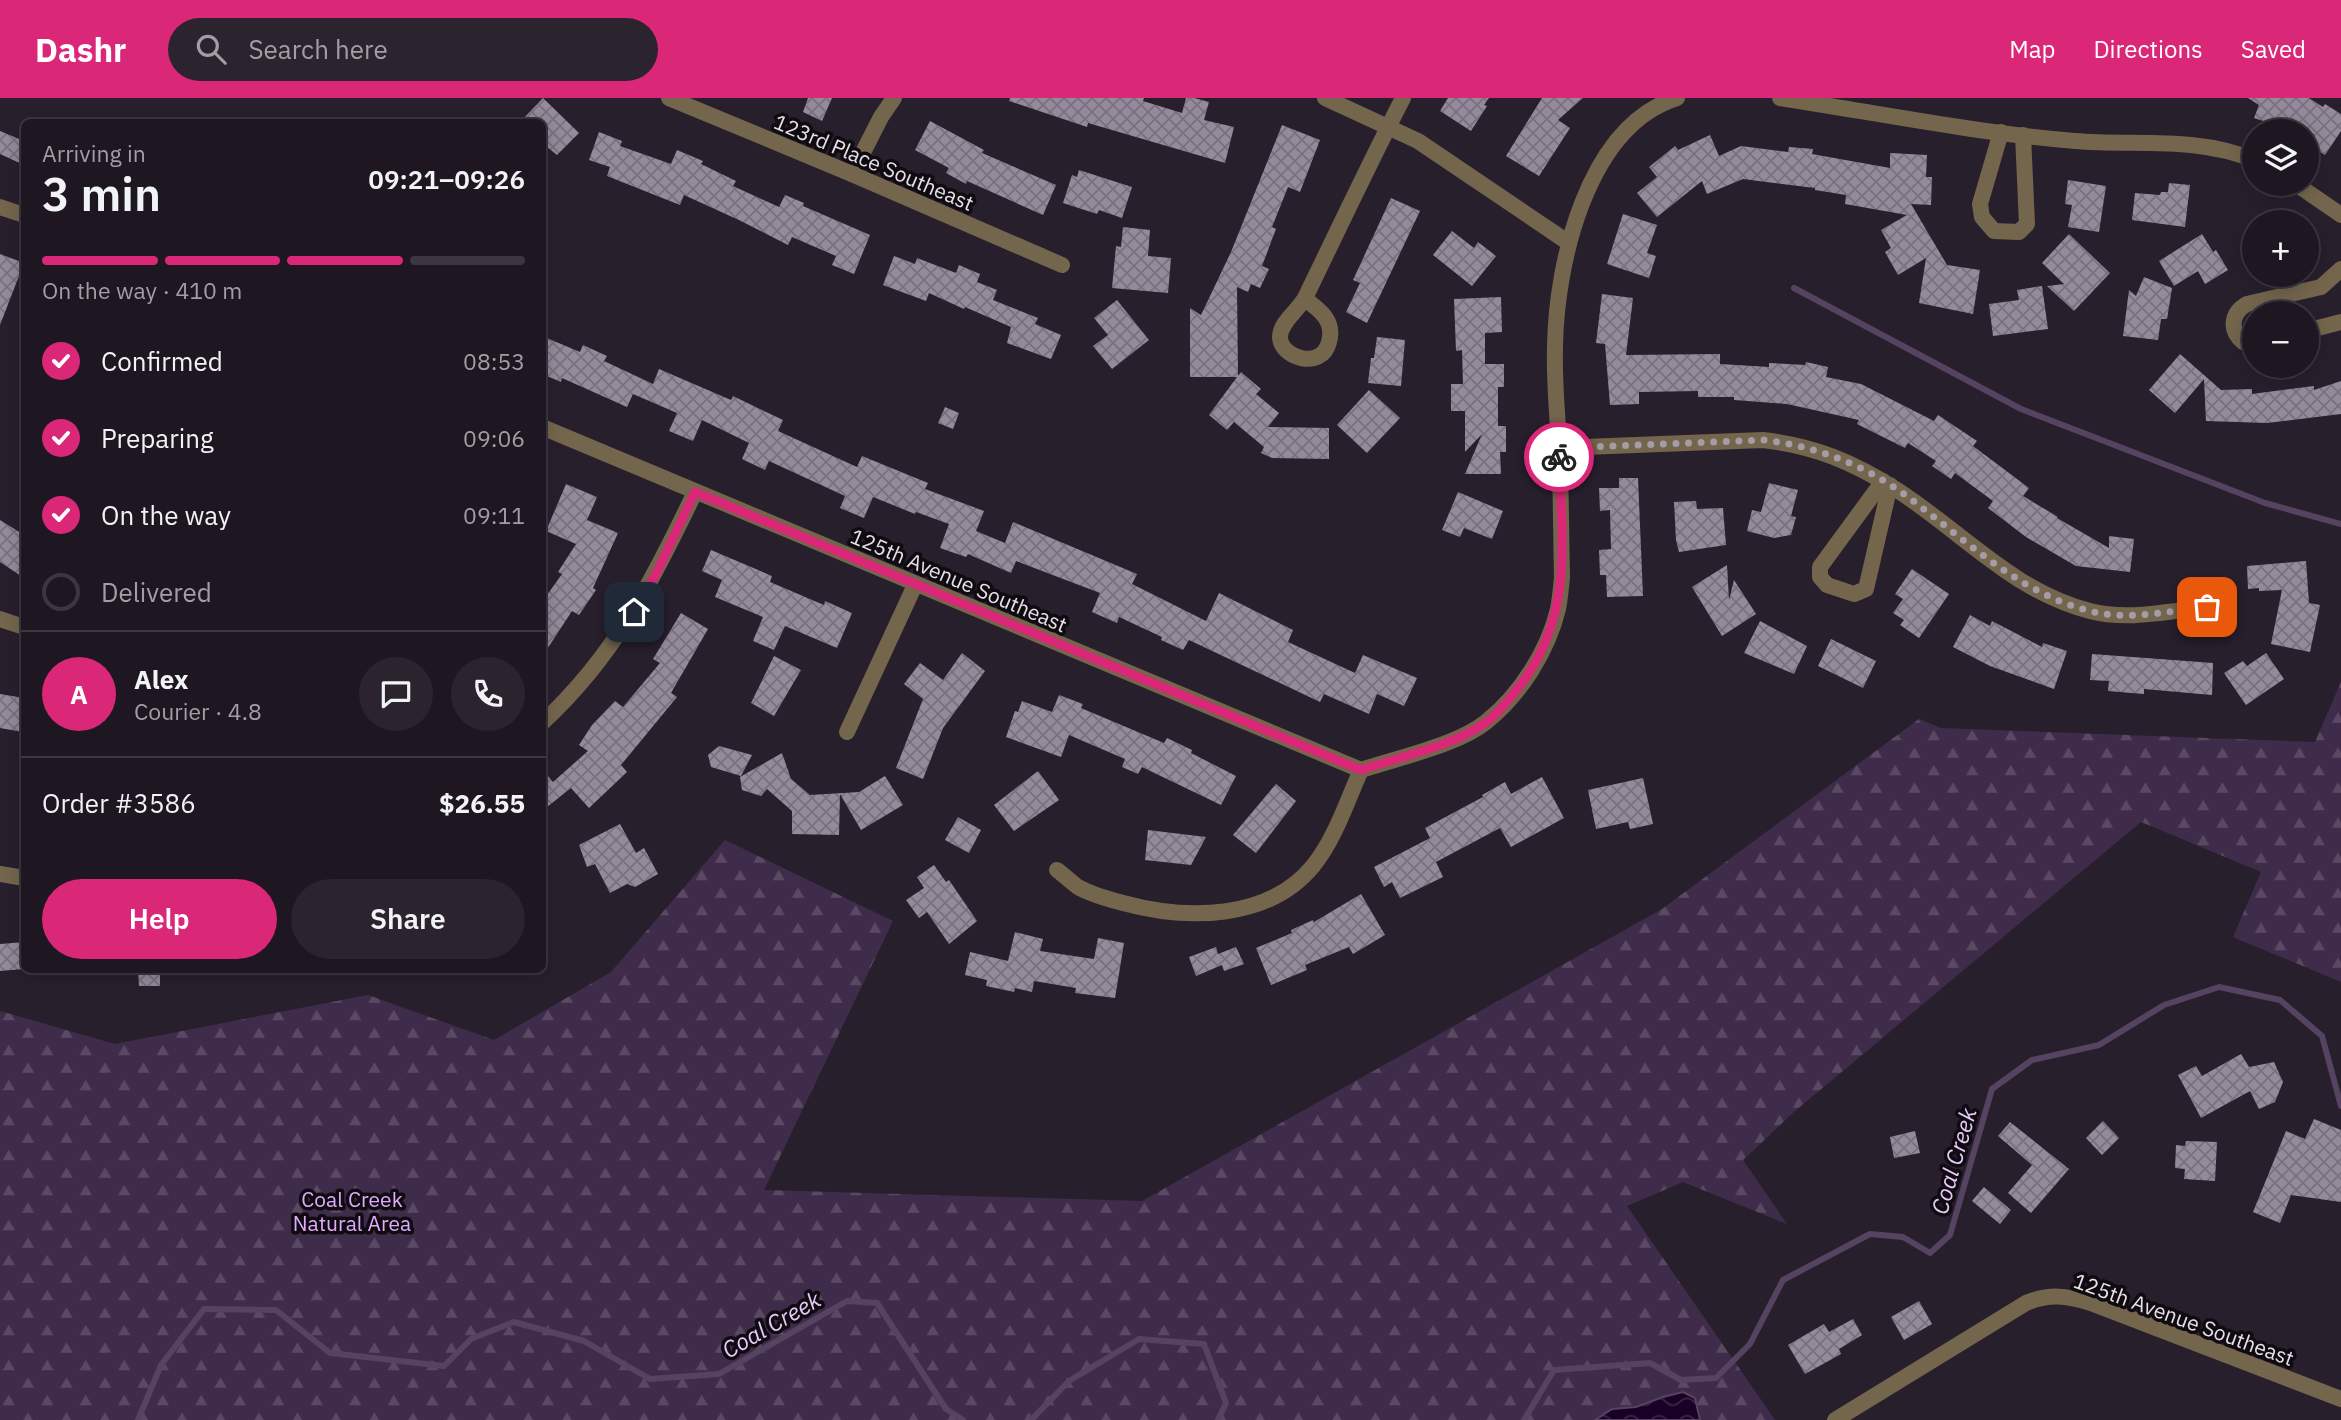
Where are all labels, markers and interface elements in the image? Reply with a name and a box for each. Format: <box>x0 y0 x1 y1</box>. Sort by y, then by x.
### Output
search box <box>168 18 658 81</box>
text: Dashr <box>35 28 126 71</box>
icon: search <box>192 30 230 68</box>
text: Search here <box>248 32 388 66</box>
text: Map <box>2009 33 2055 65</box>
text: Directions <box>2093 33 2203 65</box>
text: Saved <box>2241 33 2306 65</box>
street label: 123rd Place Southeast <box>770 107 978 217</box>
map controls <box>2242 119 2319 378</box>
button: layers <box>2242 119 2319 196</box>
text: Arriving in <box>42 138 146 168</box>
text: 09:21–09:26 <box>368 162 525 196</box>
text: 3 min <box>42 164 161 224</box>
button: + <box>2242 210 2319 287</box>
text: On the way · 410 m <box>42 275 242 305</box>
button: − <box>2242 301 2319 378</box>
icon: check <box>42 342 80 380</box>
text: Confirmed <box>101 344 223 378</box>
text: 08:53 <box>463 346 525 376</box>
icon: check <box>42 419 80 457</box>
text: Preparing <box>101 421 214 455</box>
courier <box>1524 422 1594 492</box>
text: 09:06 <box>463 423 525 453</box>
icon: bike <box>1540 438 1578 476</box>
icon: check <box>42 496 80 534</box>
text: On the way <box>101 498 231 532</box>
text: 09:11 <box>463 500 525 530</box>
street label: 125th Avenue Southeast <box>847 522 1071 638</box>
text: Delivered <box>101 575 212 609</box>
pin <box>2177 577 2237 637</box>
pin <box>604 582 664 642</box>
icon: bag <box>2188 588 2226 626</box>
icon: home <box>615 593 653 631</box>
button: chat <box>359 657 433 731</box>
button: phone <box>451 657 525 731</box>
text: Alex <box>134 662 188 696</box>
text: A <box>70 677 88 711</box>
text: Courier · 4.8 <box>134 696 262 726</box>
text: Order #3586 <box>42 786 196 820</box>
text: $26.55 <box>439 786 525 820</box>
button: Help <box>42 879 277 959</box>
button: Share <box>291 879 525 959</box>
water label: Coal Creek <box>1924 1103 1983 1218</box>
park label: Coal Creek Natural Area <box>293 1185 411 1237</box>
street label: 125th Avenue Southeast <box>2070 1266 2298 1372</box>
water label: Coal Creek <box>716 1283 827 1364</box>

